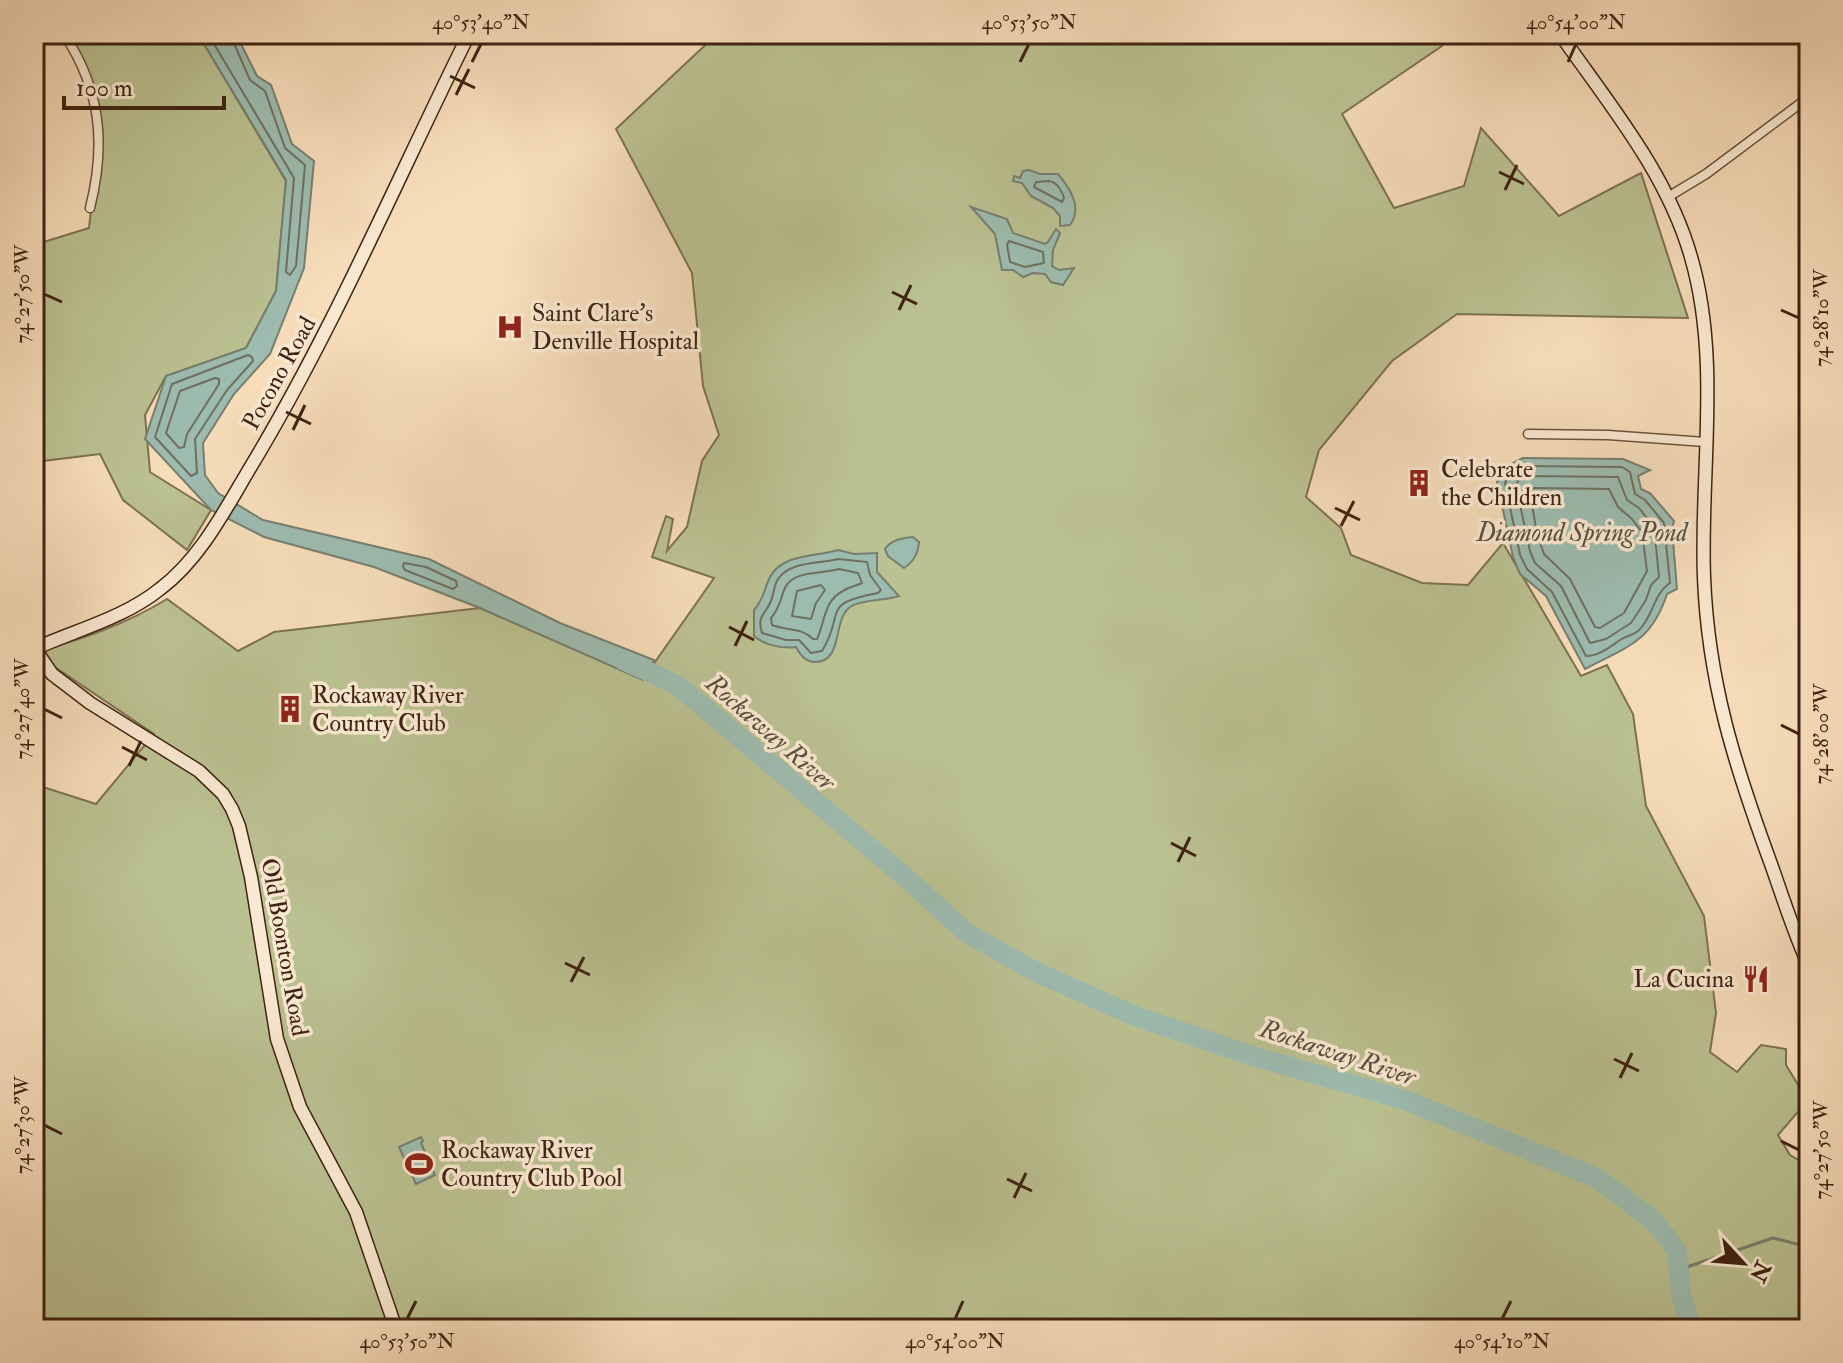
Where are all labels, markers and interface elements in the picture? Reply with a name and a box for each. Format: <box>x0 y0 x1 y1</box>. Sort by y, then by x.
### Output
text: 40°53'40"N <box>432 10 530 35</box>
text: 40°53'50"N <box>981 10 1077 35</box>
text: 40°54'00"N <box>1526 10 1626 35</box>
scale bar <box>64 60 224 110</box>
text: 100 m <box>76 73 133 104</box>
text: 74°27'50"W <box>10 244 35 343</box>
text: 74°28'10"W <box>1809 269 1834 367</box>
place label: Saint Clare's Denville Hospital <box>532 298 699 357</box>
street label: Pocono Road <box>236 311 323 435</box>
hospital icon: Saint Clare's Denville Hospital <box>495 312 525 342</box>
place label: Celebrate the Children <box>1441 454 1562 513</box>
building icon: Celebrate the Children <box>1404 468 1434 498</box>
water label: Diamond Spring Pond <box>1476 517 1690 549</box>
text: 74°27'40"W <box>10 658 35 760</box>
water label: Rockaway River <box>698 667 843 799</box>
place label: Rockaway River Country Club <box>312 680 464 739</box>
text: 74°28'00"W <box>1809 683 1834 784</box>
building icon: Rockaway River Country Club <box>275 694 305 724</box>
street label: Old Boonton Road <box>254 856 315 1039</box>
place label: La Cucina <box>1634 964 1735 995</box>
restaurant icon: La Cucina <box>1741 964 1771 994</box>
water label: Rockaway River <box>1255 1012 1421 1094</box>
text: 74°27'30"W <box>10 1075 35 1174</box>
text: 74°27'50"W <box>1809 1100 1834 1199</box>
place label: Rockaway River Country Club Pool <box>441 1135 622 1194</box>
sports icon: Rockaway River Country Club Pool <box>404 1149 434 1179</box>
north arrow <box>1703 1223 1783 1303</box>
text: N <box>1743 1255 1777 1287</box>
text: 40°53'50"N <box>359 1329 455 1354</box>
text: 40°54'00"N <box>905 1329 1005 1354</box>
text: 40°54'10"N <box>1454 1329 1550 1354</box>

